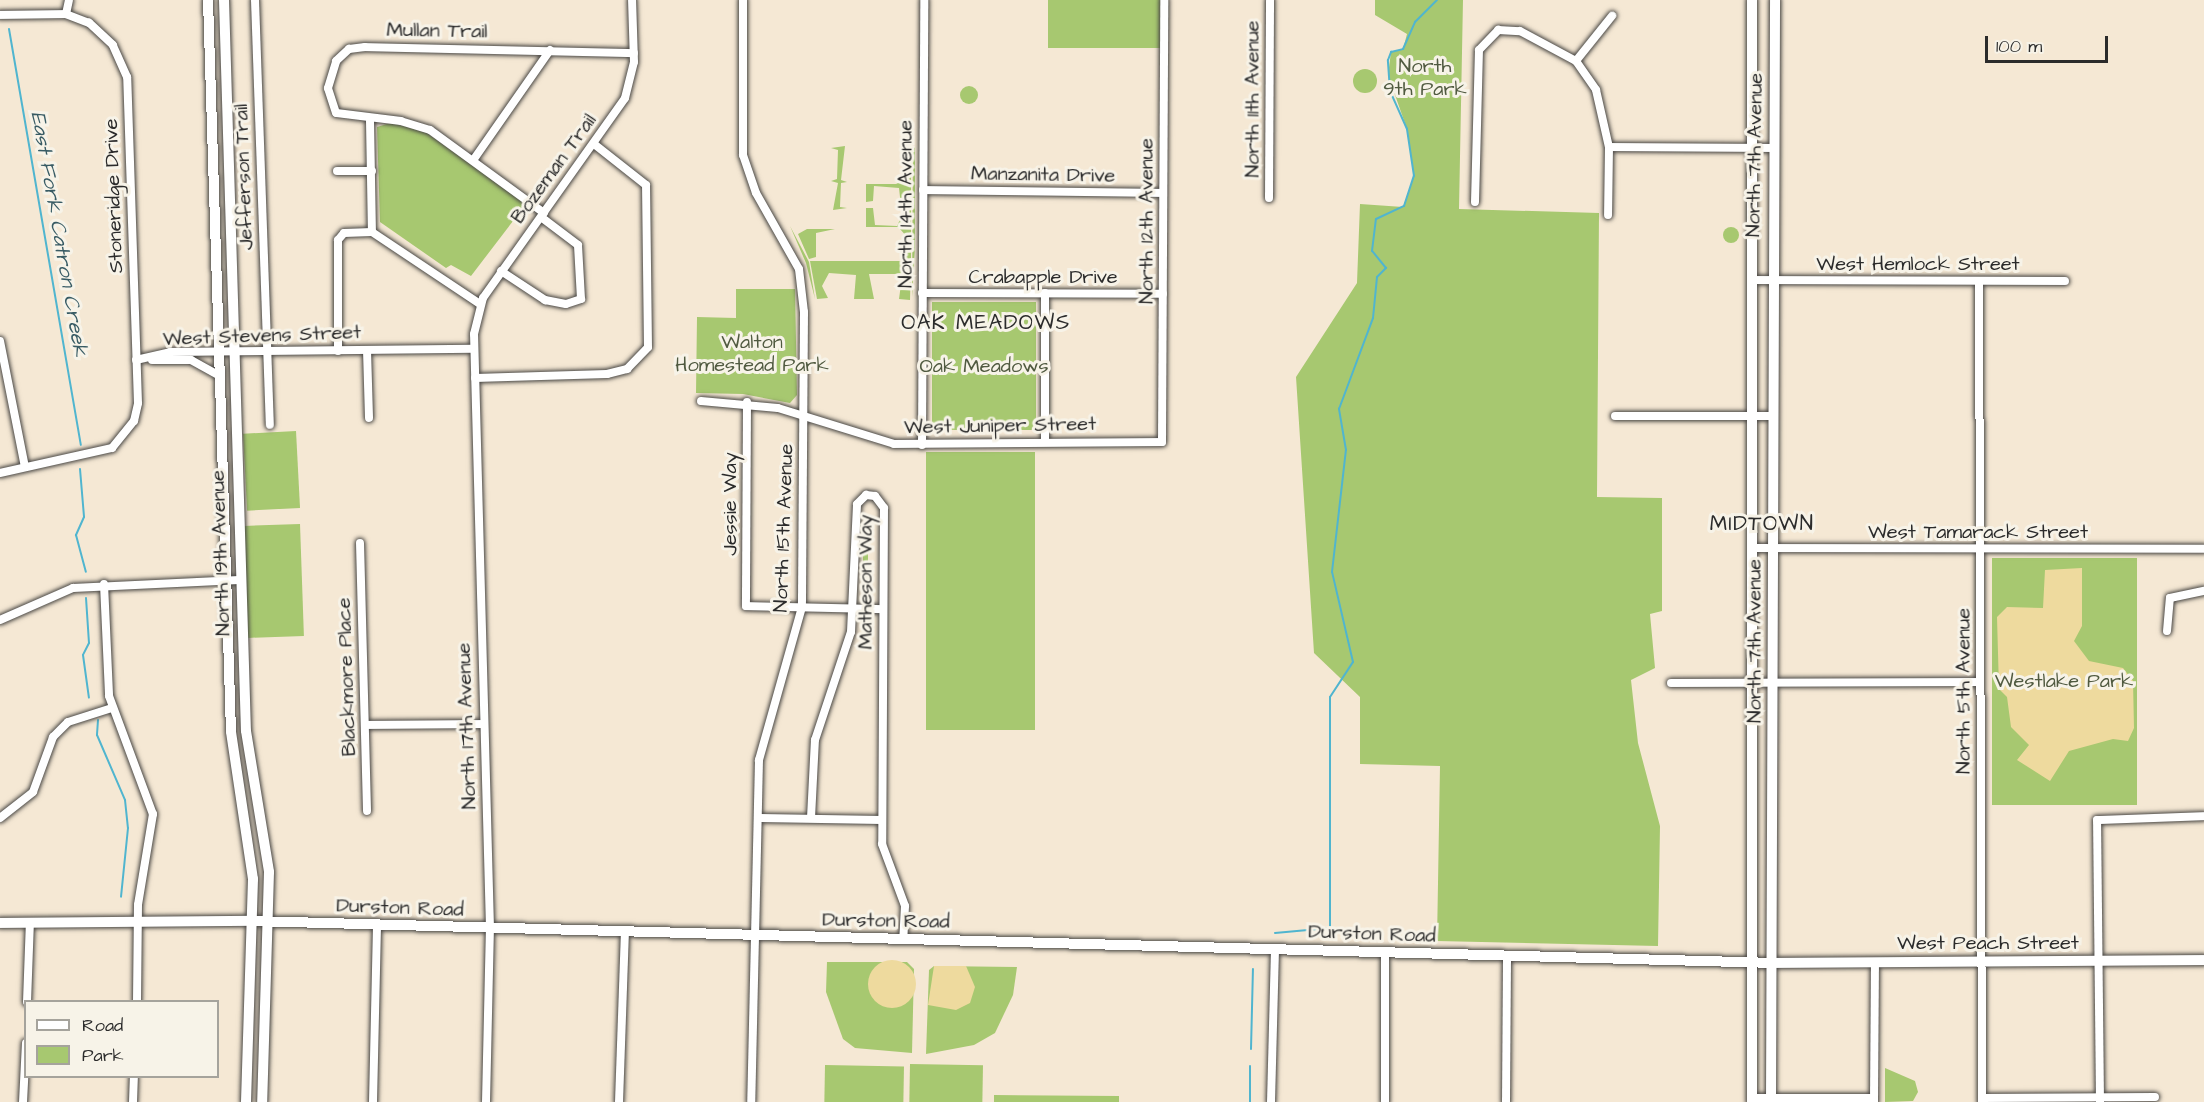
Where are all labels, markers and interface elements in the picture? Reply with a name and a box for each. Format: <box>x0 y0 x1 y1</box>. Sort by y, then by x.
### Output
street label: Mullan Trail <box>386 18 488 44</box>
street label: North 11th Avenue <box>1241 21 1265 177</box>
scale bar <box>1988 24 2111 62</box>
text: 100 m <box>1996 34 2042 59</box>
park label: North 9th Park <box>1383 54 1467 101</box>
street label: North 7th Avenue <box>1742 73 1768 237</box>
street label: Jefferson Trail <box>229 104 259 250</box>
street label: Bozeman Trail <box>506 109 602 229</box>
water label: East Fork Catron Creek <box>25 110 93 358</box>
street label: Stoneridge Drive <box>99 118 129 274</box>
street label: North 14th Avenue <box>894 120 918 288</box>
street label: North 12th Avenue <box>1135 138 1159 304</box>
street label: Manzanita Drive <box>971 162 1115 188</box>
street label: West Hemlock Street <box>1816 252 2020 276</box>
street label: Crabapple Drive <box>968 265 1118 289</box>
district label: OAK MEADOWS <box>901 310 1071 336</box>
street label: West Stevens Street <box>162 321 362 351</box>
park label: Walton Homestead Park <box>675 331 829 378</box>
park label: Oak Meadows <box>919 354 1049 378</box>
street label: West Juniper Street <box>904 412 1096 440</box>
street label: North 15th Avenue <box>769 443 799 613</box>
street label: Jessie Way <box>718 452 742 556</box>
street label: North 19th Avenue <box>206 470 236 636</box>
district label: MIDTOWN <box>1710 511 1814 537</box>
street label: Matheson Way <box>854 515 878 649</box>
street label: West Tamarack Street <box>1868 520 2088 544</box>
street label: North 7th Avenue <box>1743 559 1767 723</box>
street label: Blackmore Place <box>332 597 362 757</box>
street label: North 5th Avenue <box>1952 608 1976 774</box>
street label: North 17th Avenue <box>452 642 482 810</box>
park label: Westlake Park <box>1995 669 2133 693</box>
street label: Durston Road <box>336 894 464 922</box>
street label: Durston Road <box>822 908 950 934</box>
street label: Durston Road <box>1308 920 1436 948</box>
street label: West Peach Street <box>1897 931 2079 955</box>
legend <box>24 1000 219 1078</box>
text: Road <box>82 1013 123 1038</box>
text: Park <box>82 1043 124 1068</box>

